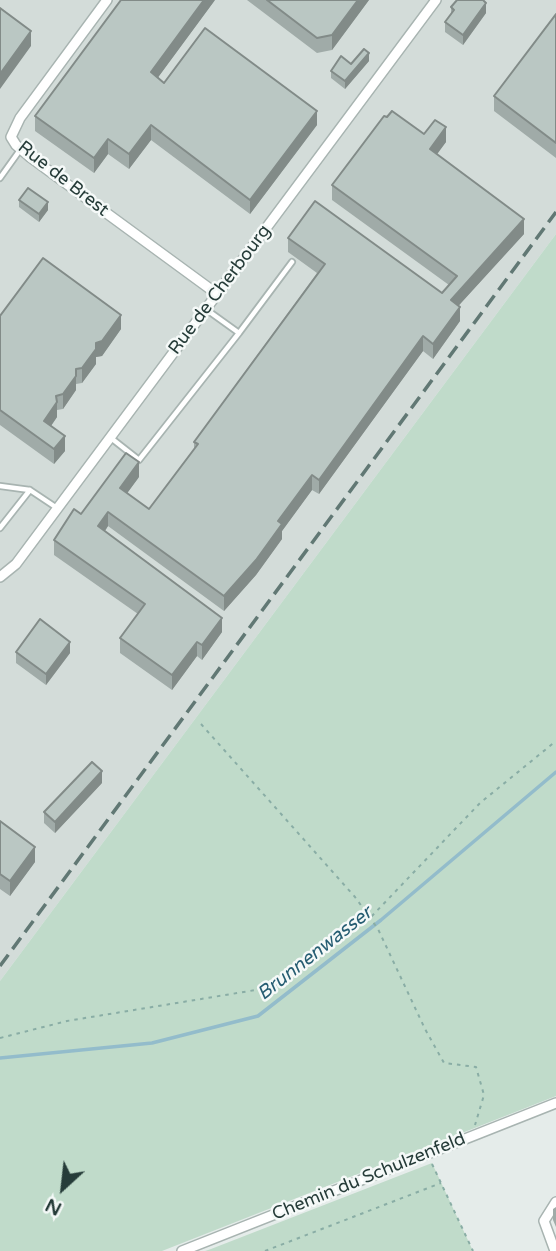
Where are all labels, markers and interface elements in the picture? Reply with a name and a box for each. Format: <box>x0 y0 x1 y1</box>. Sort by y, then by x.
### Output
street label: Rue de Brest <box>13 137 113 221</box>
street label: Rue de Cherbourg <box>164 221 276 359</box>
water label: Brunnenwasser <box>253 902 377 1006</box>
street label: Chemin du Schulzenfeld <box>269 1128 469 1226</box>
north arrow <box>28 1153 98 1223</box>
text: N <box>42 1193 65 1220</box>

